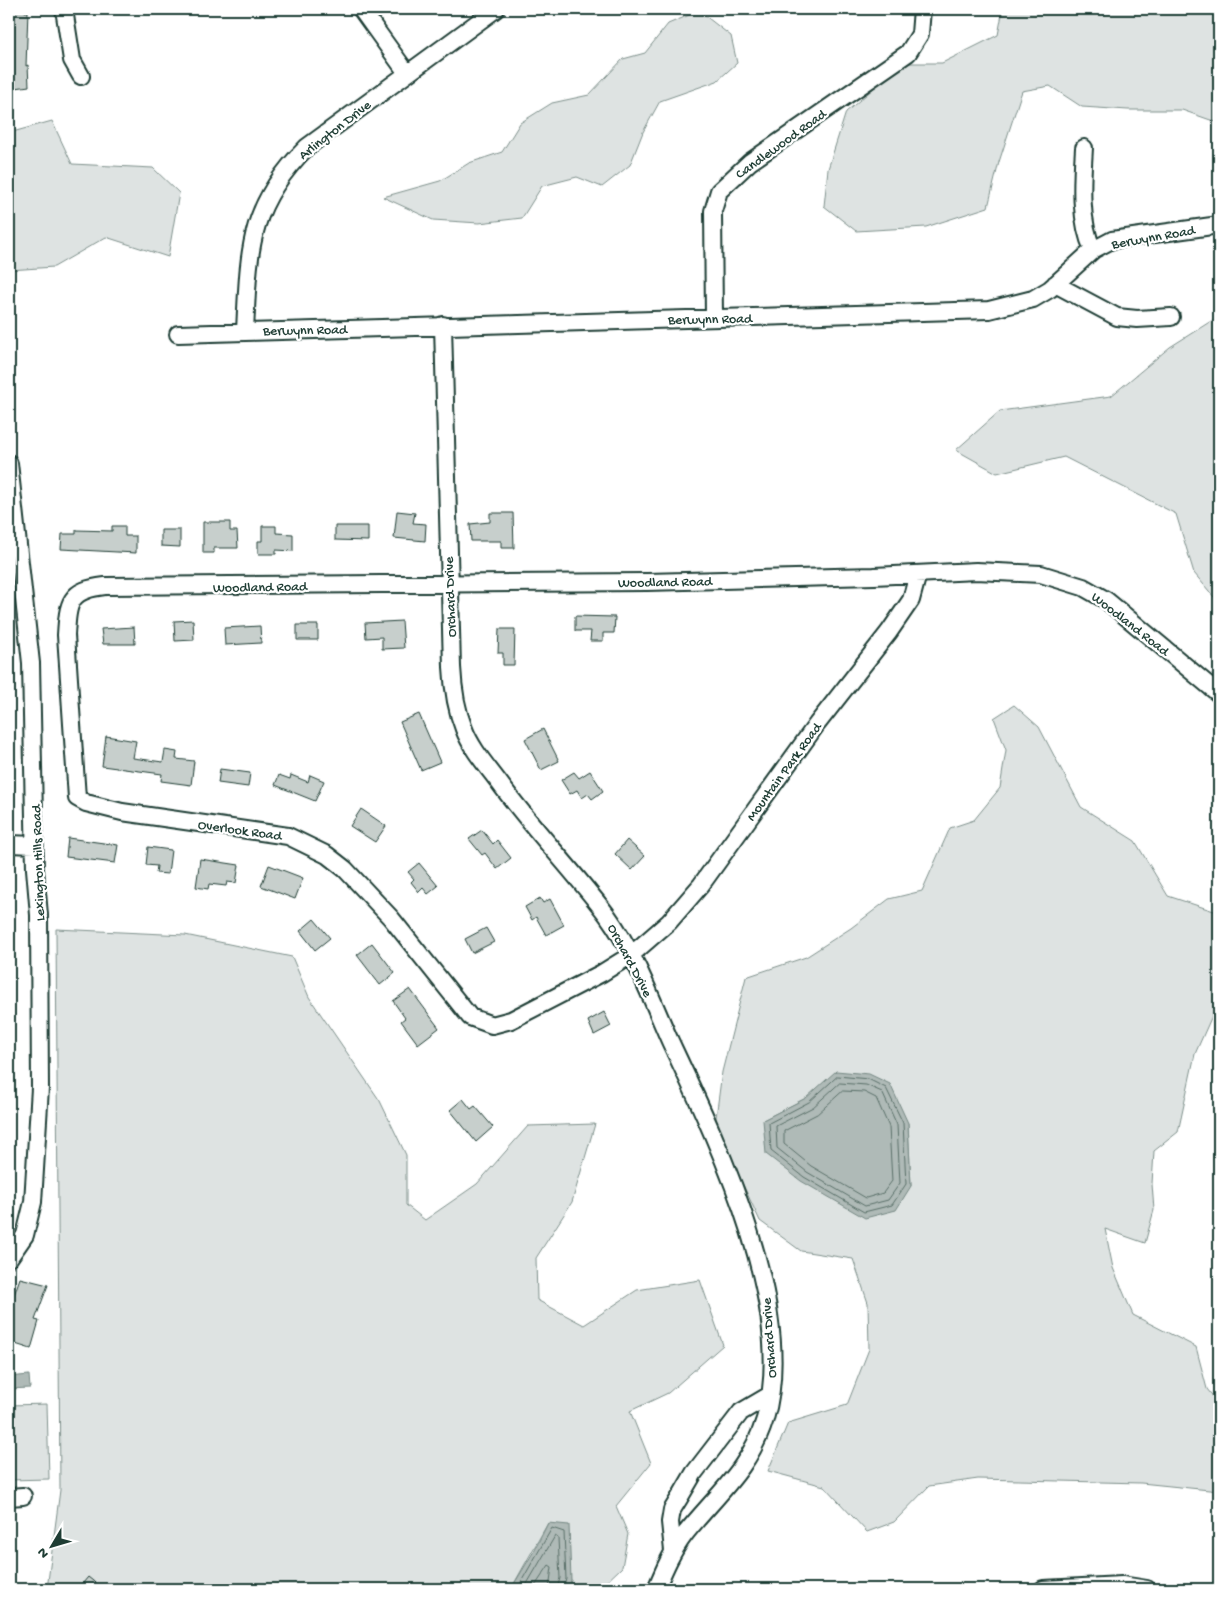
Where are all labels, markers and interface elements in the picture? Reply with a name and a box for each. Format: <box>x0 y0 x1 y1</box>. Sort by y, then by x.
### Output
street label: Arlington Drive <box>296 97 376 165</box>
street label: Candlewood Road <box>733 105 832 184</box>
street label: Berwynn Road <box>1109 222 1198 254</box>
street label: Berwynn Road <box>667 311 754 330</box>
street label: Berwynn Road <box>262 322 349 341</box>
street label: Orchard Drive <box>442 556 461 637</box>
street label: Woodland Road <box>618 574 714 593</box>
street label: Woodland Road <box>213 579 309 598</box>
street label: Woodland Road <box>1087 589 1173 662</box>
street label: Mountain Park Road <box>744 719 827 825</box>
street label: Lexington Hills Road <box>29 803 50 921</box>
street label: Overlook Road <box>197 817 284 846</box>
street label: Orchard Drive <box>602 922 656 1001</box>
street label: Orchard Drive <box>759 1296 782 1379</box>
north arrow <box>28 1520 78 1570</box>
text: N <box>34 1544 53 1561</box>

